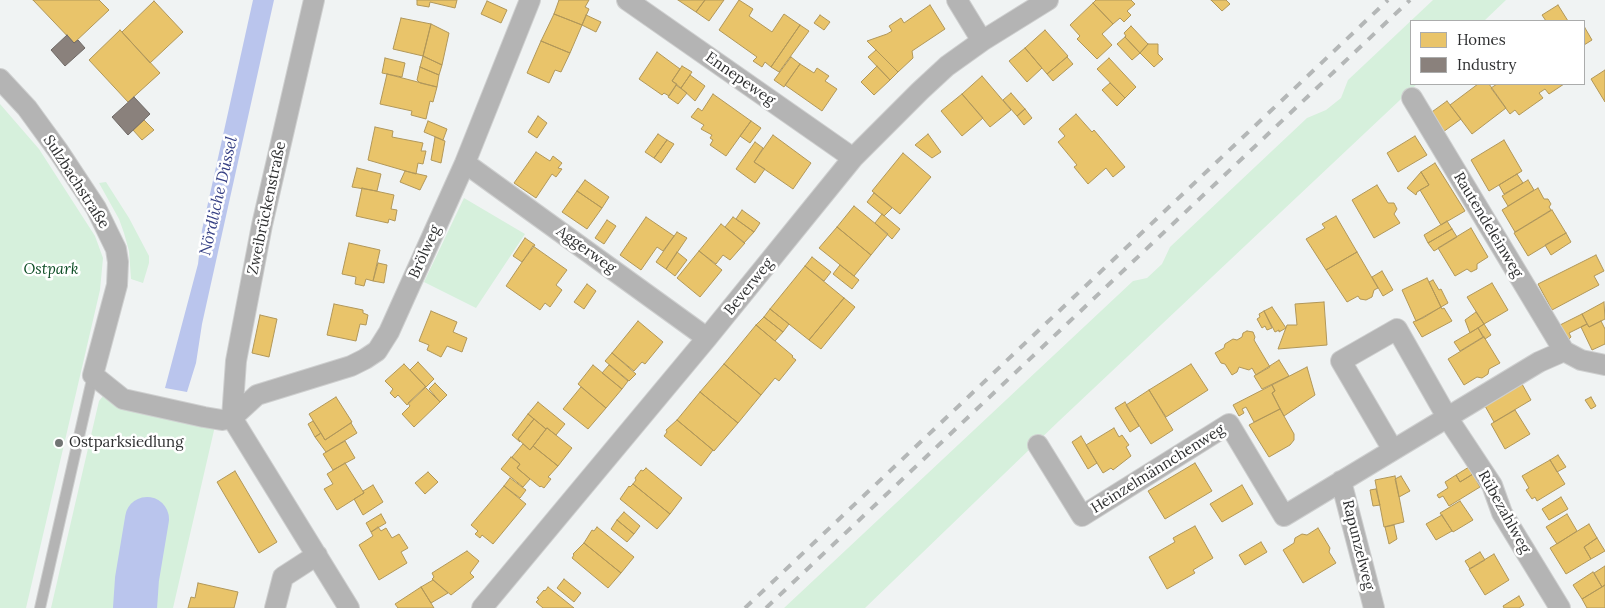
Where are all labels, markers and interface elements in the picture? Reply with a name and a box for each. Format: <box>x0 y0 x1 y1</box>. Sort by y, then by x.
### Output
legend <box>1410 20 1585 85</box>
text: Homes <box>1457 30 1506 49</box>
street label: Ennepeweg <box>702 48 778 110</box>
text: Industry <box>1457 55 1516 74</box>
street label: Sulzbachstraße <box>39 132 113 232</box>
water label: Nördliche Düssel <box>196 135 242 257</box>
street label: Zweibrückenstraße <box>244 140 290 276</box>
street label: Rautendeleinweg <box>1449 169 1527 281</box>
street label: Brölweg <box>405 222 445 282</box>
street label: Aggerweg <box>553 222 619 278</box>
street label: Beverweg <box>721 255 777 319</box>
park label: Ostpark <box>23 261 79 279</box>
street label: Heinzelmännchenweg <box>1088 421 1228 517</box>
place label: Ostparksiedlung <box>69 434 183 452</box>
marker: Ostparksiedlung <box>53 437 65 449</box>
street label: Rübezahlweg <box>1474 467 1534 557</box>
street label: Rapunzelweg <box>1338 498 1378 592</box>

